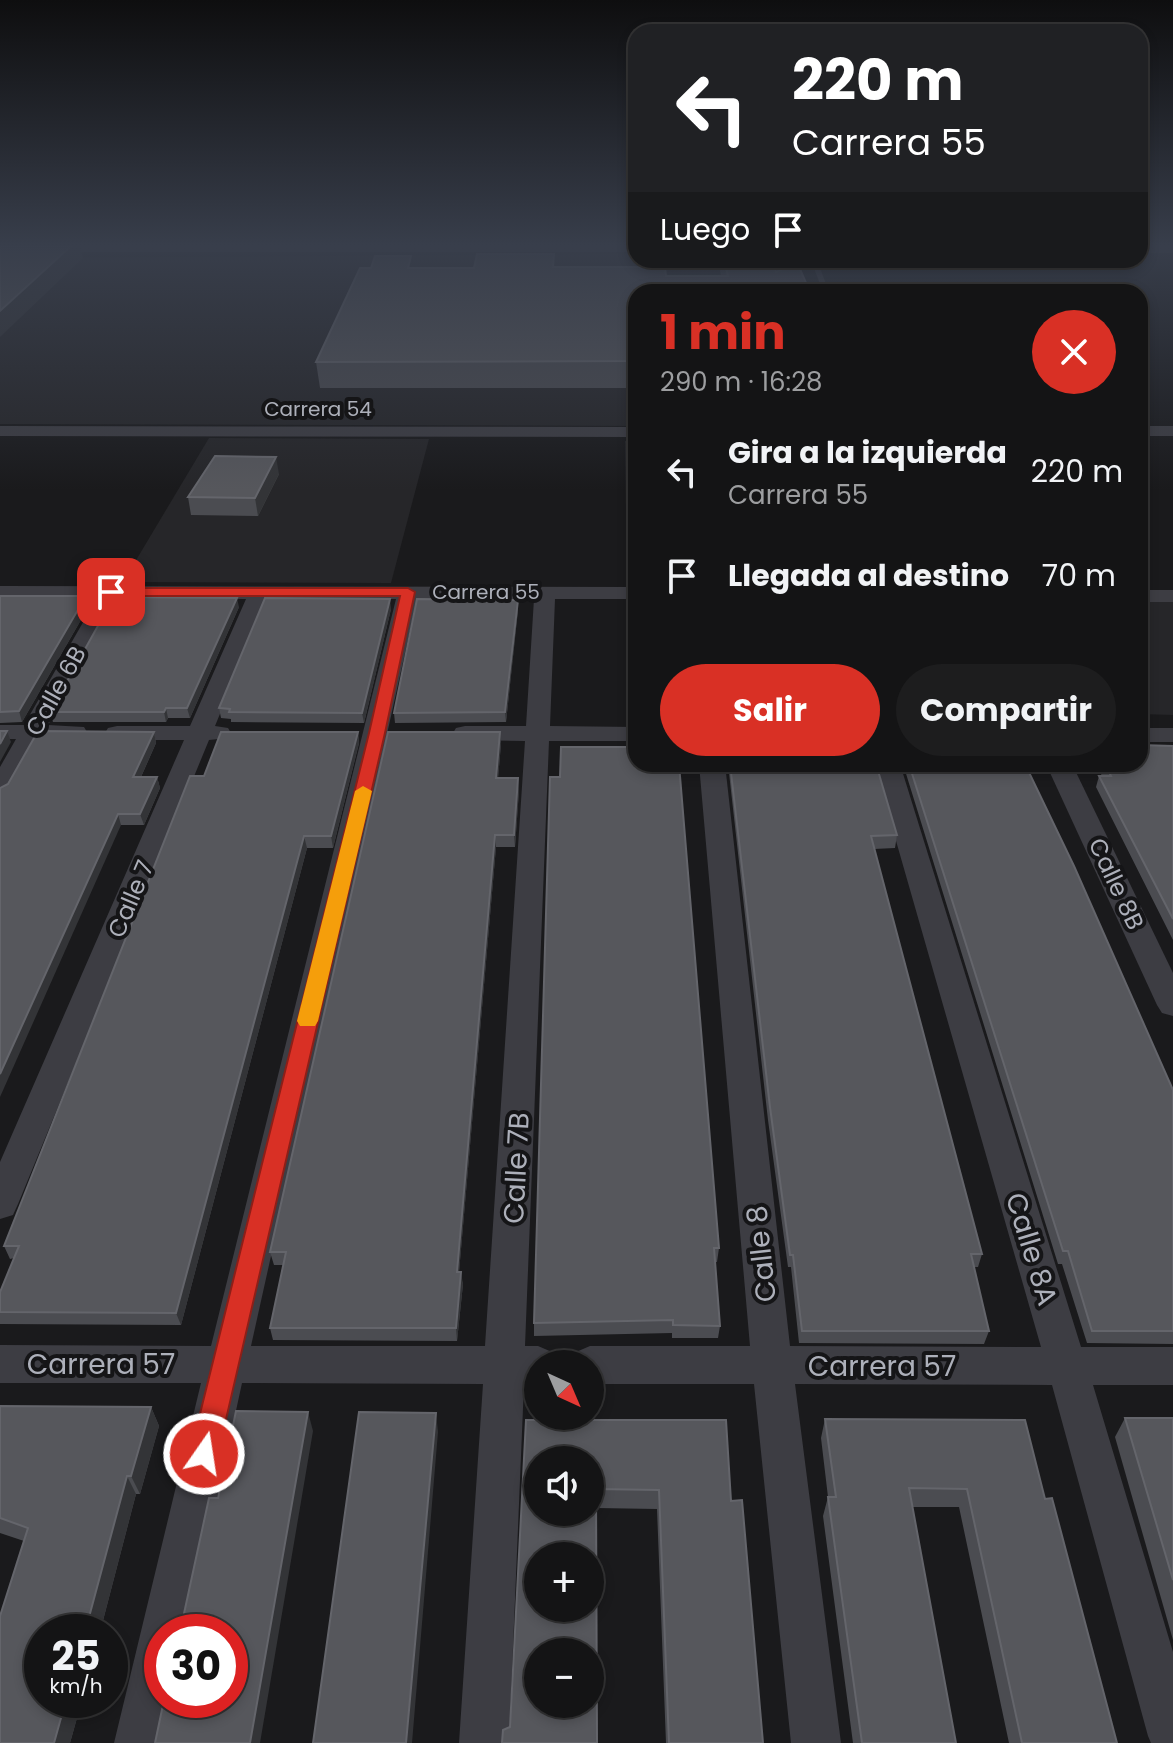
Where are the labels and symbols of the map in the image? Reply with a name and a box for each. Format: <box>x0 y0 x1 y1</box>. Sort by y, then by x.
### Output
street label: Carrera 54 <box>264 395 372 423</box>
pin <box>77 558 145 626</box>
street label: Carrera 55 <box>432 578 540 606</box>
street label: Calle 6B <box>17 640 94 742</box>
street label: Calle 8B <box>1081 833 1152 935</box>
street label: Calle 7 <box>100 855 162 943</box>
street label: Calle 7B <box>494 1111 539 1225</box>
street label: Calle 8A <box>996 1188 1067 1310</box>
street label: Calle 8 <box>737 1204 786 1304</box>
street label: Carrera 57 <box>27 1345 175 1384</box>
street label: Carrera 57 <box>808 1347 956 1386</box>
north arrow <box>524 1350 604 1430</box>
position arrow <box>162 1412 246 1496</box>
speed limit sign: 30 <box>144 1614 248 1718</box>

